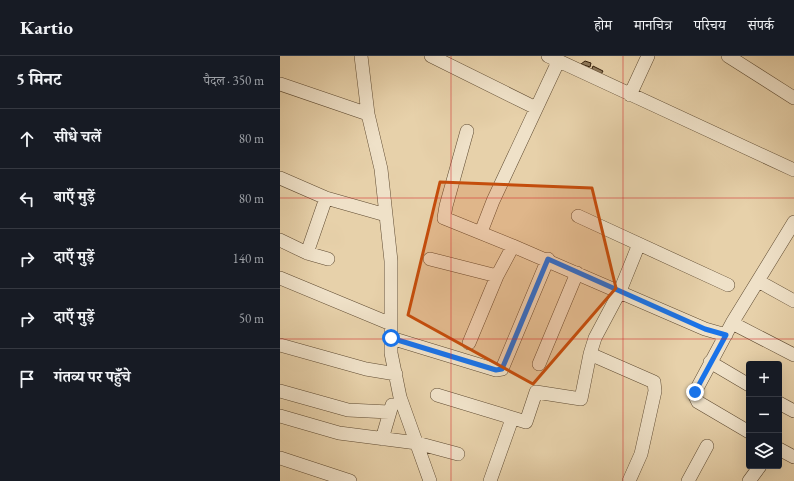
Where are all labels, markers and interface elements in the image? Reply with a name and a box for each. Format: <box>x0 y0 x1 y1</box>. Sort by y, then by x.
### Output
text: Kartio <box>20 15 73 40</box>
text: होम <box>594 16 612 34</box>
text: मानचित्र <box>634 16 672 34</box>
text: परिचय <box>694 16 726 34</box>
text: संपर्क <box>748 16 774 34</box>
text: 5 मिनट <box>16 68 61 90</box>
text: पैदल · 350 m <box>204 72 264 89</box>
text: सीधे चलें <box>54 127 101 146</box>
icon: ahead <box>16 128 38 150</box>
text: 80 m <box>239 130 264 147</box>
text: बाएँ मुड़ें <box>54 187 95 206</box>
icon: left <box>16 188 38 210</box>
text: 80 m <box>239 190 264 207</box>
text: दाएँ मुड़ें <box>54 247 94 266</box>
icon: right <box>16 248 38 270</box>
text: 140 m <box>233 250 264 267</box>
text: दाएँ मुड़ें <box>54 307 94 326</box>
icon: right <box>16 308 38 330</box>
text: 50 m <box>239 310 264 327</box>
route start <box>382 329 400 347</box>
map controls <box>746 361 782 469</box>
button: + <box>746 361 782 397</box>
text: गंतव्य पर पहुँचे <box>54 367 131 386</box>
icon: arrive <box>16 368 38 390</box>
route end <box>686 383 704 401</box>
button: − <box>746 397 782 433</box>
button: layers <box>746 433 782 469</box>

